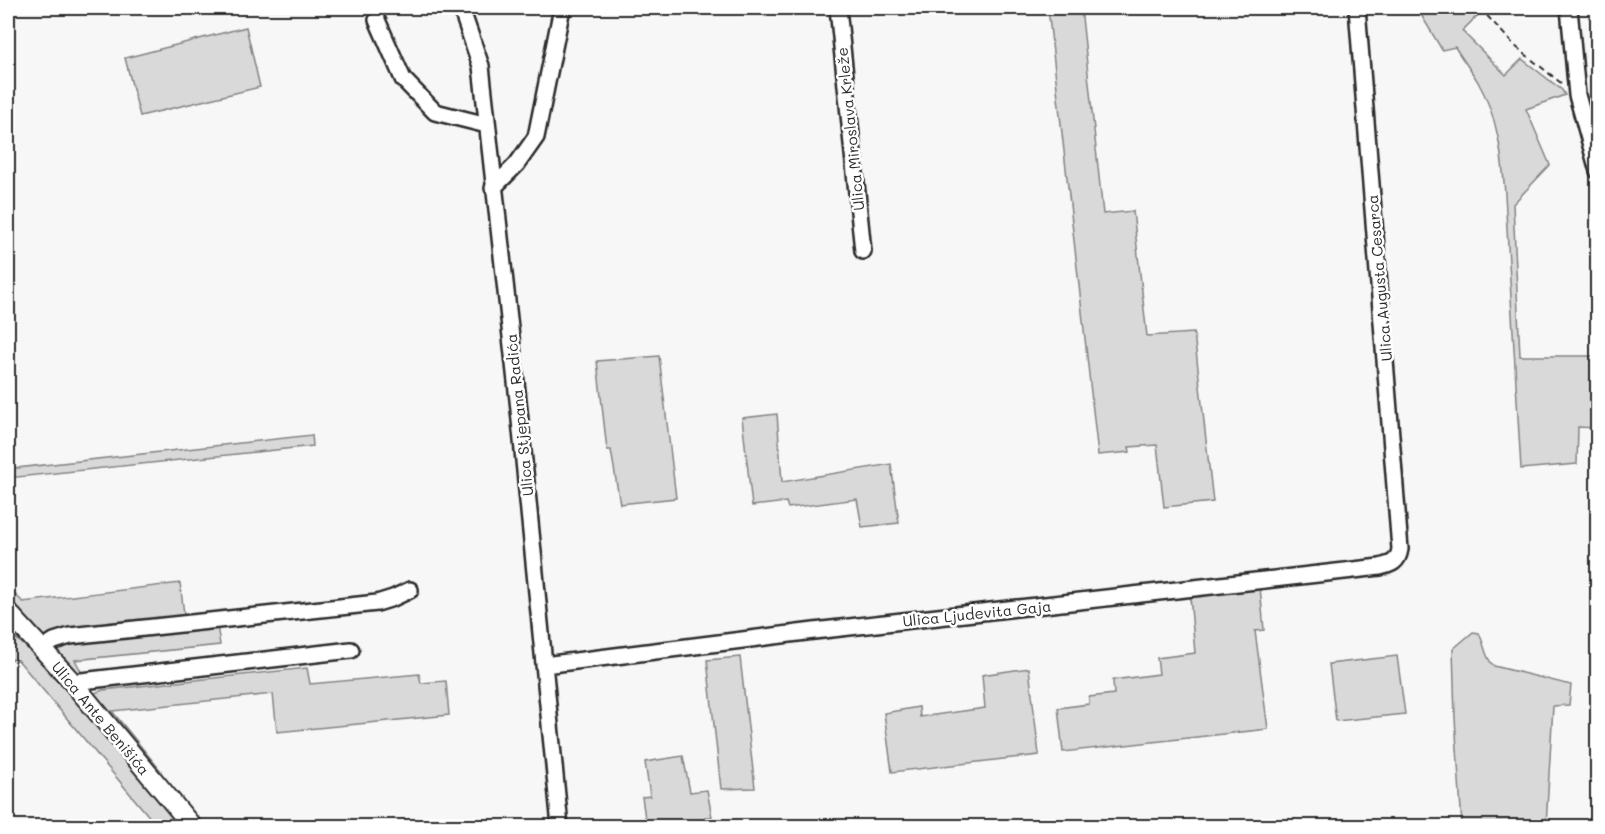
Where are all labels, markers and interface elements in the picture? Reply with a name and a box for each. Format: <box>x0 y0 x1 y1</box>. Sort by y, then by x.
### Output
street label: Ulica Miroslava Krleže <box>831 46 869 212</box>
street label: Ulica Augusta Cesarca <box>1362 194 1396 362</box>
street label: Ulica Stjepana Radića <box>501 333 537 497</box>
street label: Ulica Ljudevita Gaja <box>902 595 1052 631</box>
street label: Ulica Ante Benišića <box>48 657 154 779</box>

